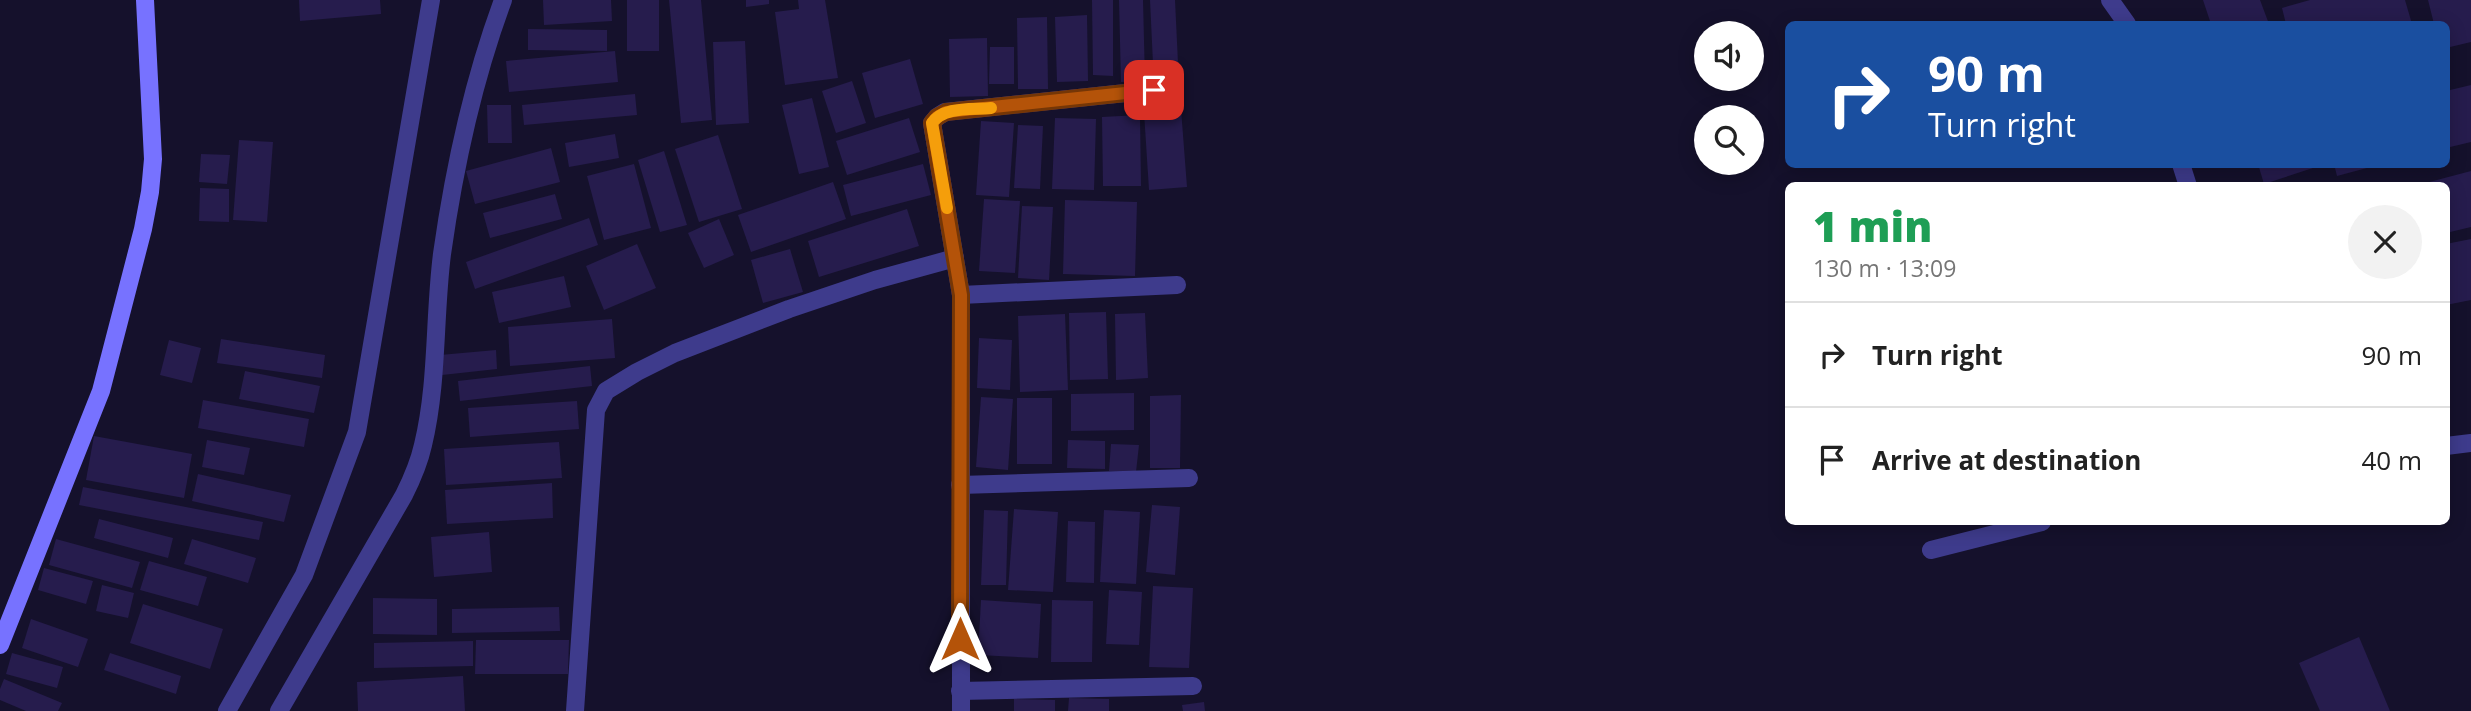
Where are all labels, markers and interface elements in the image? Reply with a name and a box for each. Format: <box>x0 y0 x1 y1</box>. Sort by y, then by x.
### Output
map controls <box>1694 21 1764 175</box>
button: sound <box>1694 21 1764 91</box>
text: 90 m <box>1928 40 2045 106</box>
icon: right <box>1813 49 1904 140</box>
pin <box>1124 60 1184 120</box>
icon: arrive <box>1135 71 1173 109</box>
text: Turn right <box>1928 103 2076 146</box>
button: search <box>1694 105 1764 175</box>
text: 1 min <box>1813 197 1932 254</box>
button: close <box>2348 205 2422 279</box>
text: 130 m · 13:09 <box>1813 252 1956 284</box>
icon: right <box>1813 336 1851 374</box>
text: Turn right <box>1872 337 2003 373</box>
text: 90 m <box>2361 337 2422 373</box>
icon: arrive <box>1813 441 1851 479</box>
text: Arrive at destination <box>1872 442 2141 478</box>
text: 40 m <box>2361 442 2422 478</box>
position arrow <box>923 602 997 676</box>

